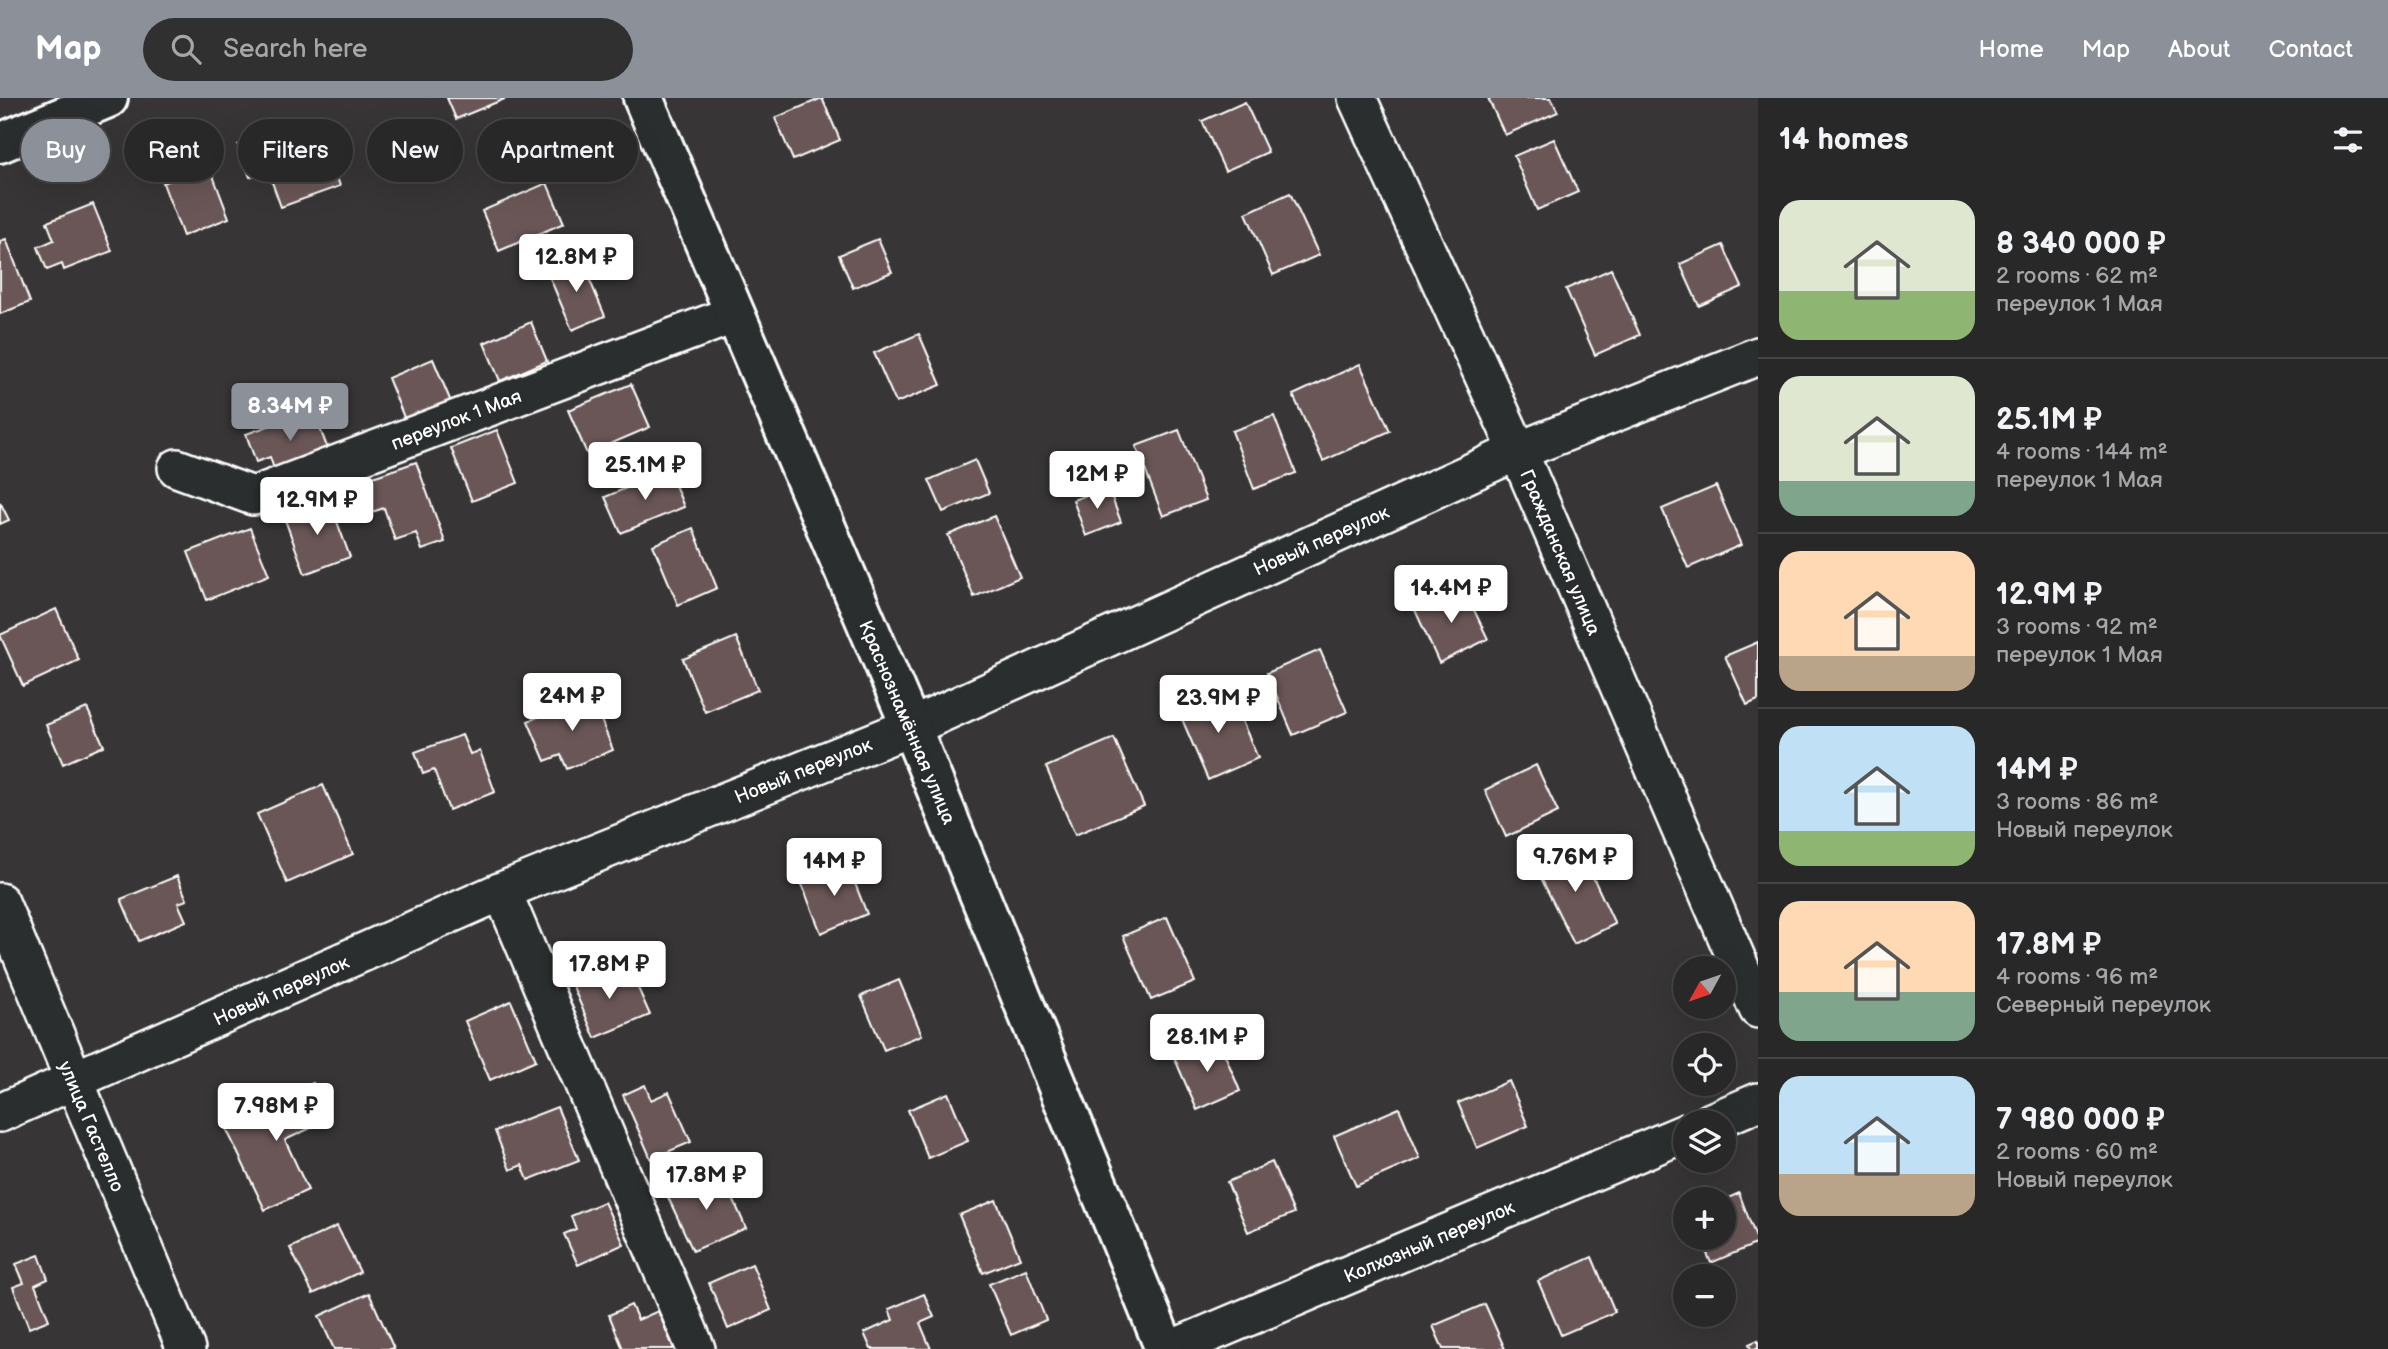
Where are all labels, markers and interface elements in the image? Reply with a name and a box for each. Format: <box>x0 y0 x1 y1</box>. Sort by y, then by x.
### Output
search box <box>143 18 633 81</box>
text: Map <box>35 29 101 69</box>
icon: search <box>167 30 205 68</box>
text: Search here <box>223 34 367 65</box>
text: Home <box>1979 35 2044 64</box>
text: Map <box>2082 35 2130 64</box>
text: About <box>2168 35 2230 64</box>
text: Contact <box>2268 35 2353 64</box>
chip: Buy <box>21 119 110 182</box>
chip: Rent <box>124 119 224 182</box>
chip: Filters <box>238 119 353 182</box>
chip: New <box>367 119 463 182</box>
chip: Apartment <box>477 119 638 182</box>
icon: filters <box>2329 121 2367 159</box>
text: 14 homes <box>1779 122 1908 158</box>
text: 8 340 000 ₽ <box>1996 226 2166 262</box>
icon: home <box>1835 228 1919 312</box>
pin: 12.8M ₽ <box>511 234 641 294</box>
text: 12.8M ₽ <box>535 243 617 271</box>
text: 2 rooms · 62 m² <box>1996 262 2158 290</box>
text: переулок 1 Мая <box>1996 290 2163 318</box>
pin: 8.34M ₽ <box>225 384 355 443</box>
street label: переулок 1 Мая <box>388 385 525 456</box>
text: 8.34M ₽ <box>247 392 333 420</box>
text: 25.1M ₽ <box>1996 402 2102 438</box>
icon: home <box>1835 404 1919 488</box>
text: 4 rooms · 144 m² <box>1996 438 2168 466</box>
pin: 25.1M ₽ <box>580 442 710 502</box>
text: 25.1M ₽ <box>604 451 686 479</box>
pin: 12M ₽ <box>1048 452 1146 511</box>
text: 12M ₽ <box>1066 460 1128 488</box>
street label: Гражданская улица <box>1514 466 1605 639</box>
text: переулок 1 Мая <box>1996 466 2163 494</box>
pin: 12.9M ₽ <box>252 478 382 537</box>
text: 12.9M ₽ <box>276 486 358 514</box>
street label: Новый переулок <box>1250 501 1393 582</box>
pin: 14.4M ₽ <box>1386 566 1516 625</box>
text: 14.4M ₽ <box>1410 574 1492 602</box>
text: 12.9M ₽ <box>1996 577 2102 613</box>
icon: home <box>1835 579 1919 663</box>
text: 3 rooms · 92 m² <box>1996 613 2158 641</box>
street label: Краснознамённая улица <box>853 617 960 828</box>
text: переулок 1 Мая <box>1996 641 2163 669</box>
pin: 24M ₽ <box>523 674 621 733</box>
pin: 23.9M ₽ <box>1153 676 1283 735</box>
text: 24M ₽ <box>539 682 605 710</box>
text: 23.9M ₽ <box>1176 684 1260 712</box>
street label: Новый переулок <box>732 733 876 809</box>
text: 14M ₽ <box>1996 752 2078 788</box>
icon: home <box>1835 754 1919 838</box>
text: 3 rooms · 86 m² <box>1996 788 2158 816</box>
text: Новый переулок <box>1996 816 2173 844</box>
pin: 9.76M ₽ <box>1510 834 1640 894</box>
pin: 14M ₽ <box>785 838 883 898</box>
text: 9.76M ₽ <box>1533 843 1617 871</box>
text: 14M ₽ <box>803 847 865 875</box>
text: 17.8M ₽ <box>1996 927 2101 963</box>
icon: home <box>1835 929 1919 1013</box>
pin: 17.8M ₽ <box>544 942 674 1001</box>
text: 17.8M ₽ <box>569 950 649 978</box>
street label: Новый переулок <box>210 951 353 1032</box>
north arrow <box>1673 956 1736 1018</box>
map controls <box>1673 956 1736 1327</box>
text: 4 rooms · 96 m² <box>1996 963 2158 991</box>
text: Северный переулок <box>1996 991 2211 1019</box>
pin: 28.1M ₽ <box>1142 1014 1272 1074</box>
text: 28.1M ₽ <box>1166 1023 1248 1051</box>
button: locate <box>1673 1033 1736 1096</box>
street label: улица Гастелло <box>53 1058 129 1195</box>
pin: 7.98M ₽ <box>211 1084 341 1143</box>
text: 7.98M ₽ <box>234 1092 318 1120</box>
text: 7 980 000 ₽ <box>1996 1102 2165 1138</box>
icon: home <box>1835 1104 1919 1188</box>
button: layers <box>1673 1110 1736 1173</box>
text: 2 rooms · 60 m² <box>1996 1138 2158 1166</box>
pin: 17.8M ₽ <box>641 1152 771 1212</box>
text: 17.8M ₽ <box>666 1161 746 1189</box>
text: Новый переулок <box>1996 1166 2173 1194</box>
button: + <box>1673 1187 1736 1250</box>
street label: Колхозный переулок <box>1341 1196 1518 1289</box>
button: − <box>1673 1264 1736 1327</box>

